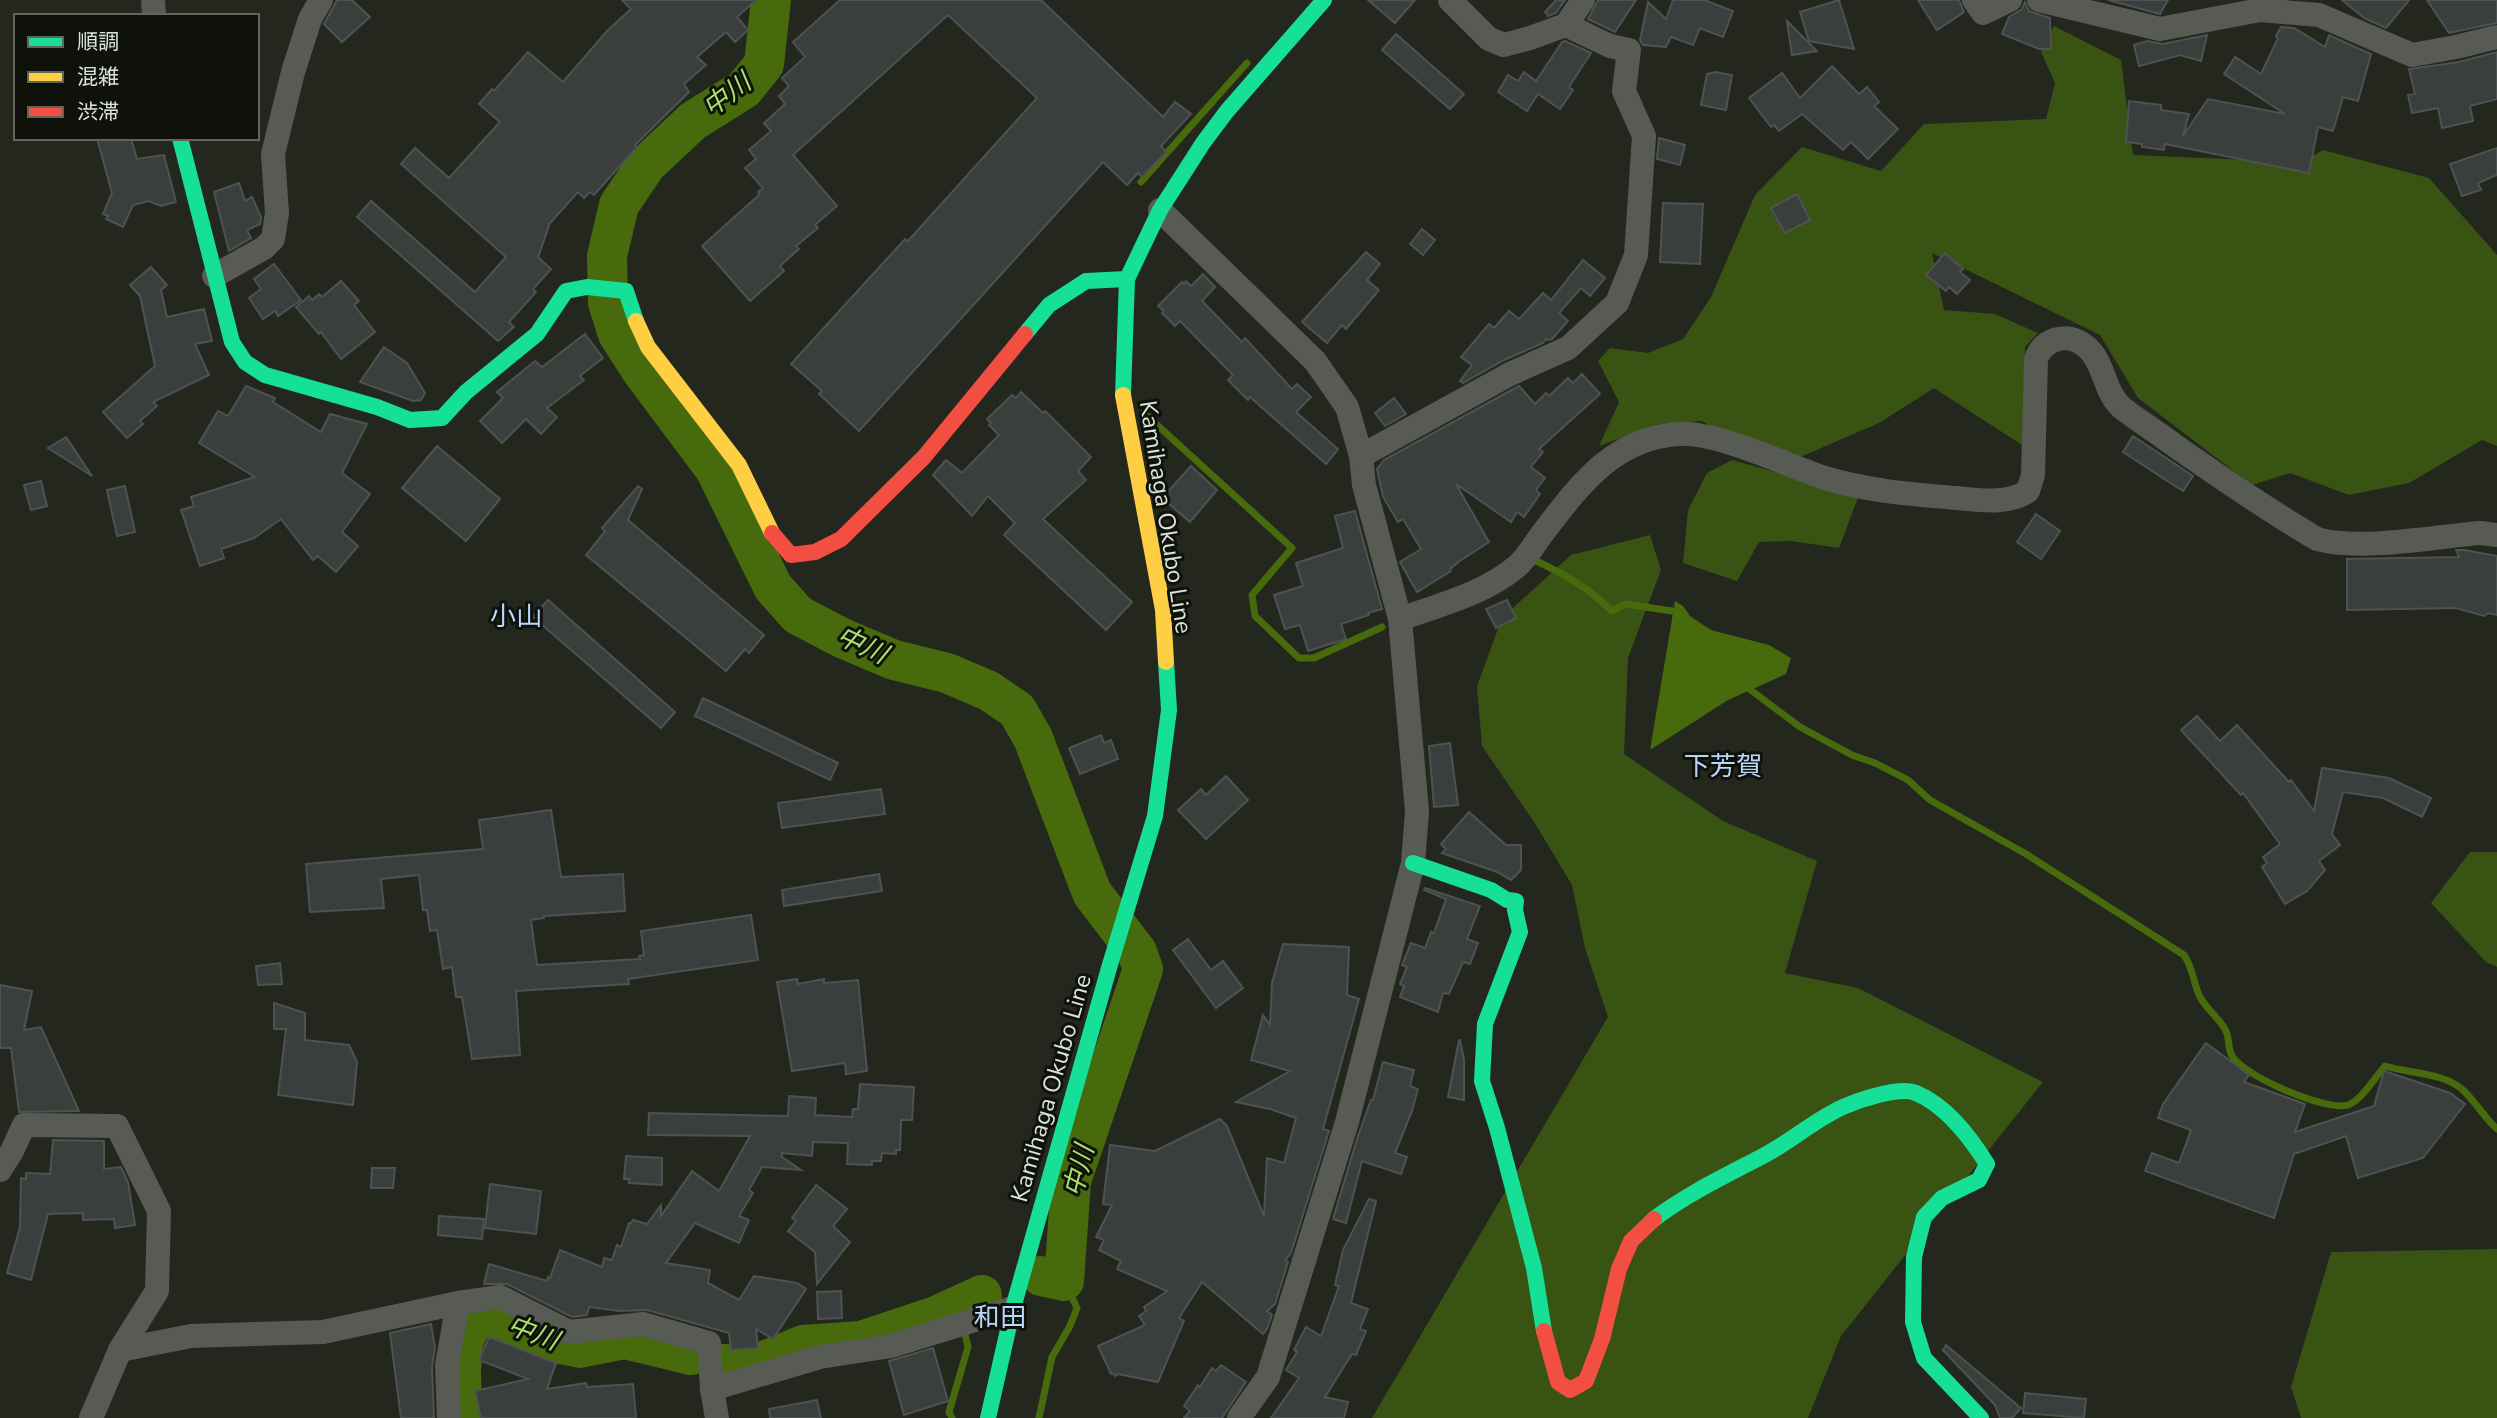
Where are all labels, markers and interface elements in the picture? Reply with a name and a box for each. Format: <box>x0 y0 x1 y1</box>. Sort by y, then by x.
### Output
legend <box>14 14 259 140</box>
text: 順調 <box>77 28 119 56</box>
text: 混雑 <box>77 63 119 91</box>
water label: 中川 <box>696 64 761 125</box>
text: 渋滞 <box>77 98 119 126</box>
street label: Kamihaga Okubo Line <box>1132 398 1200 636</box>
district label: 小山 <box>490 599 542 634</box>
water label: 中川 <box>831 618 896 673</box>
district label: 下芳賀 <box>1684 749 1762 784</box>
street label: Kamihaga Okubo Line <box>1003 970 1099 1206</box>
water label: 中川 <box>1056 1139 1103 1200</box>
district label: 和田 <box>974 1300 1026 1335</box>
water label: 中川 <box>503 1308 566 1359</box>

